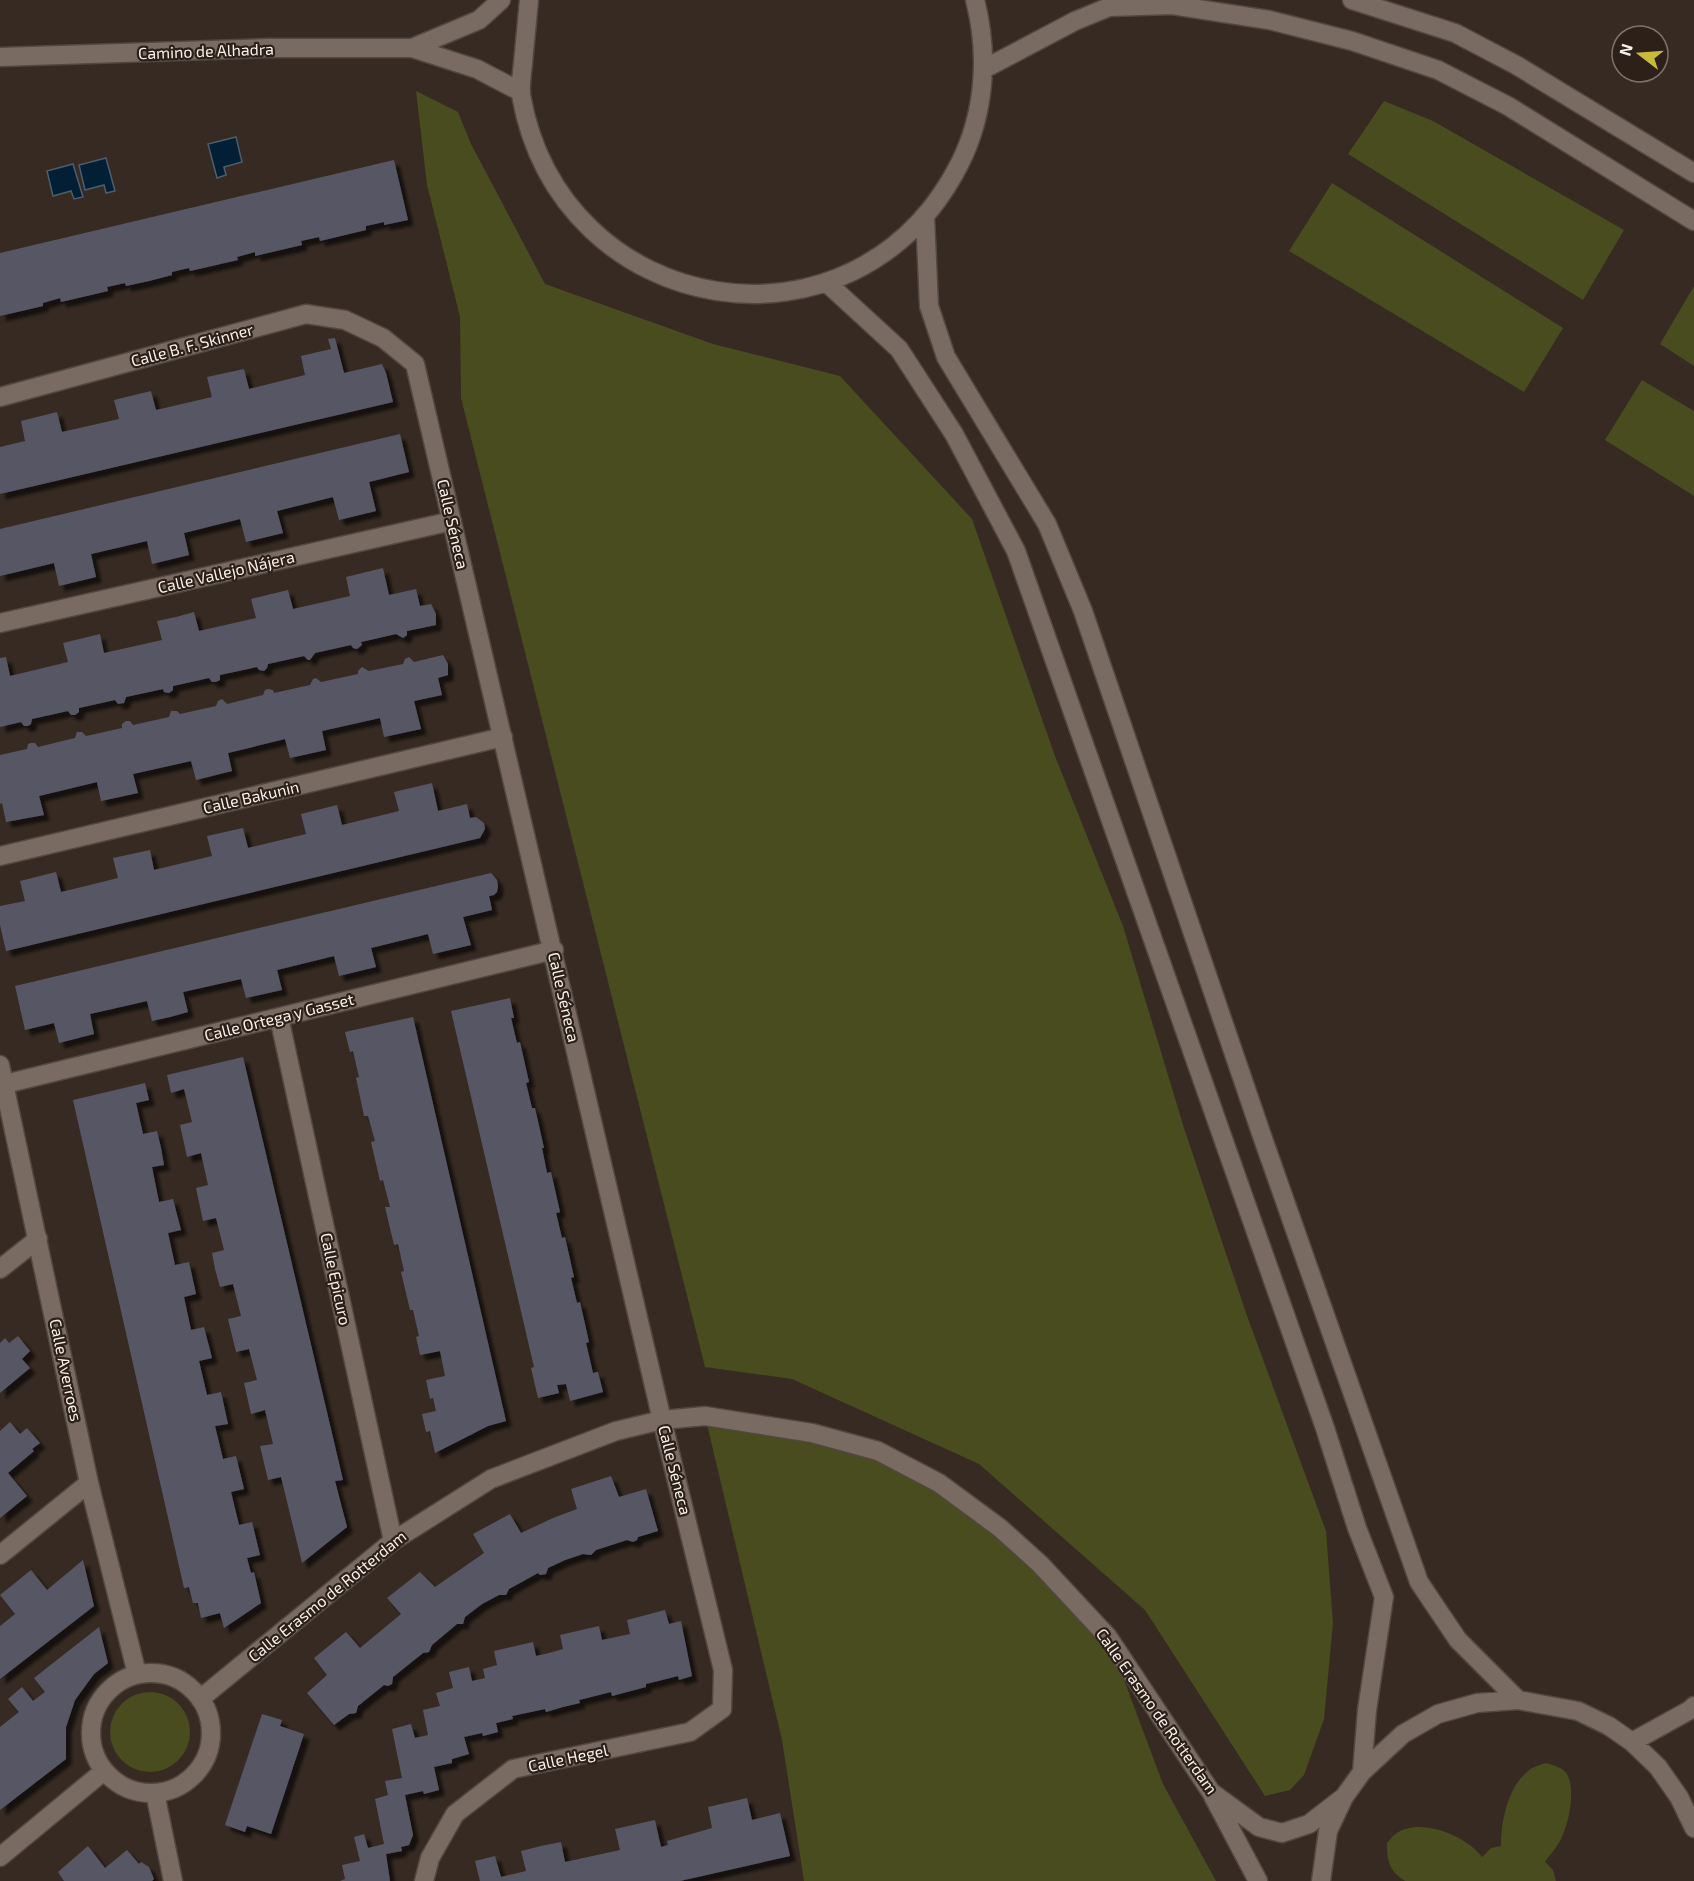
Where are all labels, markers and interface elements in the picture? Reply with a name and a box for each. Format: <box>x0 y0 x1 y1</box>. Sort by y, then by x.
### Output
north arrow <box>1610 24 1670 84</box>
street label: Camino de Alhadra <box>138 39 274 62</box>
text: N <box>1614 41 1636 58</box>
street label: Calle B. F. Skinner <box>129 319 256 370</box>
street label: Calle Séneca <box>434 477 473 571</box>
street label: Calle Vallejo Nájera <box>156 547 296 597</box>
street label: Calle Bakunin <box>201 776 301 817</box>
street label: Calle Séneca <box>545 950 584 1044</box>
street label: Calle Ortega y Gasset <box>202 989 356 1044</box>
street label: Calle Epicuro <box>317 1231 356 1327</box>
street label: Calle Averroes <box>46 1317 87 1423</box>
street label: Calle Séneca <box>655 1423 696 1517</box>
street label: Calle Erasmo de Rotterdam <box>244 1526 410 1665</box>
street label: Calle Erasmo de Rotterdam <box>1093 1624 1222 1797</box>
street label: Calle Hegel <box>526 1740 610 1775</box>

